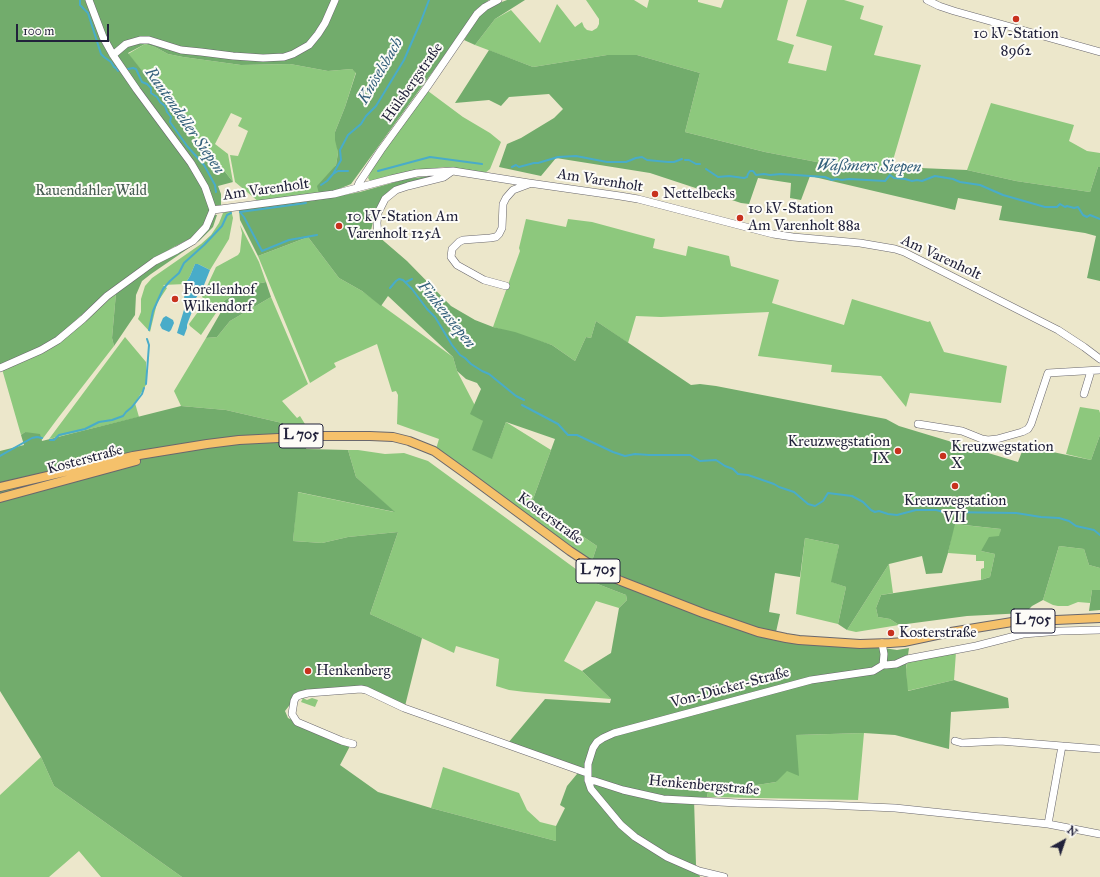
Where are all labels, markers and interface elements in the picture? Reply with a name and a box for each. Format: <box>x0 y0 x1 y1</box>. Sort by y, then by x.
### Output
marker: 10 kV-Station 8962 <box>1011 14 1021 24</box>
scale bar <box>18 16 111 42</box>
text: 100 m <box>23 24 54 38</box>
place label: 10 kV-Station 8962 <box>973 25 1059 60</box>
water label: Knöselsbach <box>354 34 408 108</box>
street label: Hülsbergstraße <box>379 40 447 126</box>
water label: Rautendeller Siepen <box>140 64 228 178</box>
water label: Waßmers Siepen <box>817 156 921 178</box>
street label: Am Varenholt <box>556 165 644 197</box>
street label: Am Varenholt <box>222 175 310 205</box>
park label: Rauendahler Wald <box>35 182 147 200</box>
place label: Nettelbecks <box>663 185 735 203</box>
marker: Nettelbecks <box>650 189 660 199</box>
place label: 10 kV-Station Am Varenholt 88a <box>748 200 860 235</box>
place label: 10 kV-Station Am Varenholt 125A <box>347 208 458 243</box>
marker: 10 kV-Station Am Varenholt 88a <box>735 213 745 223</box>
marker: 10 kV-Station Am Varenholt 125A <box>334 221 344 231</box>
street label: Am Varenholt <box>898 232 984 284</box>
water label: Finkensiepen <box>413 277 479 353</box>
place label: Forellenhof Wilkendorf <box>183 281 255 316</box>
marker: Forellenhof Wilkendorf <box>170 294 180 304</box>
road number: L 705 <box>279 424 323 448</box>
place label: Kreuzwegstation IX <box>787 433 890 468</box>
place label: Kreuzwegstation X <box>951 438 1054 473</box>
street label: Kosterstraße <box>45 441 125 479</box>
marker: Kreuzwegstation IX <box>893 446 903 456</box>
marker: Kreuzwegstation X <box>938 451 948 461</box>
marker: Kreuzwegstation VII <box>950 481 960 491</box>
street label: Kosterstraße <box>513 489 587 549</box>
place label: Kreuzwegstation VII <box>904 492 1006 527</box>
road number: L 705 <box>576 559 620 583</box>
road number: L 705 <box>1011 609 1055 633</box>
place label: Kosterstraße <box>899 624 977 642</box>
marker: Kosterstraße <box>886 628 896 638</box>
place label: Henkenberg <box>316 662 390 680</box>
street label: Von-Dücker-Straße <box>669 663 791 713</box>
marker: Henkenberg <box>303 666 313 676</box>
street label: Henkenbergstraße <box>648 772 760 800</box>
north arrow <box>1044 821 1084 861</box>
text: N <box>1064 823 1080 839</box>

